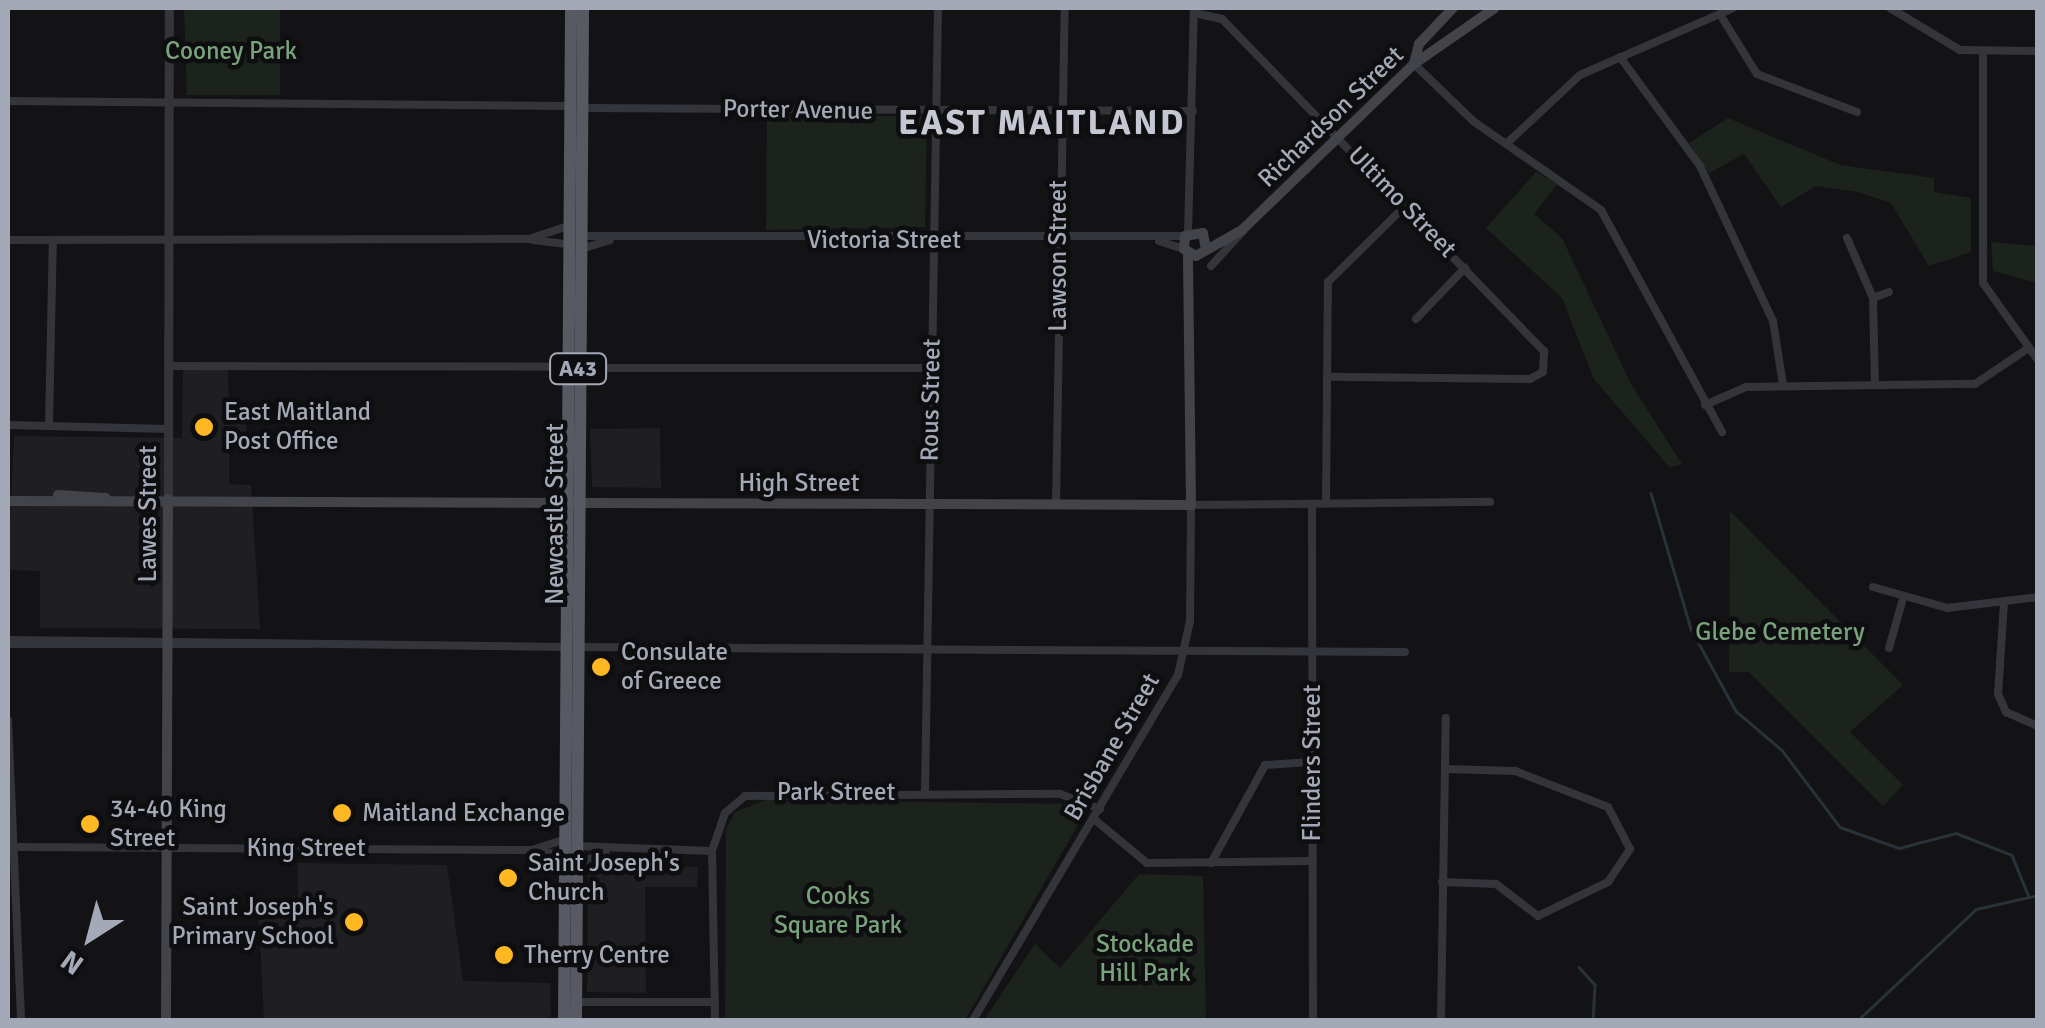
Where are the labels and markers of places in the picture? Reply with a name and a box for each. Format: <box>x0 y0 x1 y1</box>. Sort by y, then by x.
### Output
place label: East Maitland Post Office <box>224 398 371 457</box>
marker: East Maitland Post Office <box>193 416 215 438</box>
place label: Consulate of Greece <box>621 638 728 697</box>
marker: Consulate of Greece <box>590 656 612 678</box>
place label: 34-40 King Street <box>110 795 227 854</box>
place label: Maitland Exchange <box>362 798 565 828</box>
marker: Maitland Exchange <box>331 802 353 824</box>
marker: 34-40 King Street <box>79 813 101 835</box>
place label: Saint Joseph's Church <box>528 849 680 908</box>
marker: Saint Joseph's Church <box>497 867 519 889</box>
place label: Saint Joseph's Primary School <box>172 893 334 952</box>
marker: Saint Joseph's Primary School <box>343 911 365 933</box>
place label: Therry Centre <box>524 940 670 970</box>
marker: Therry Centre <box>493 944 515 966</box>

